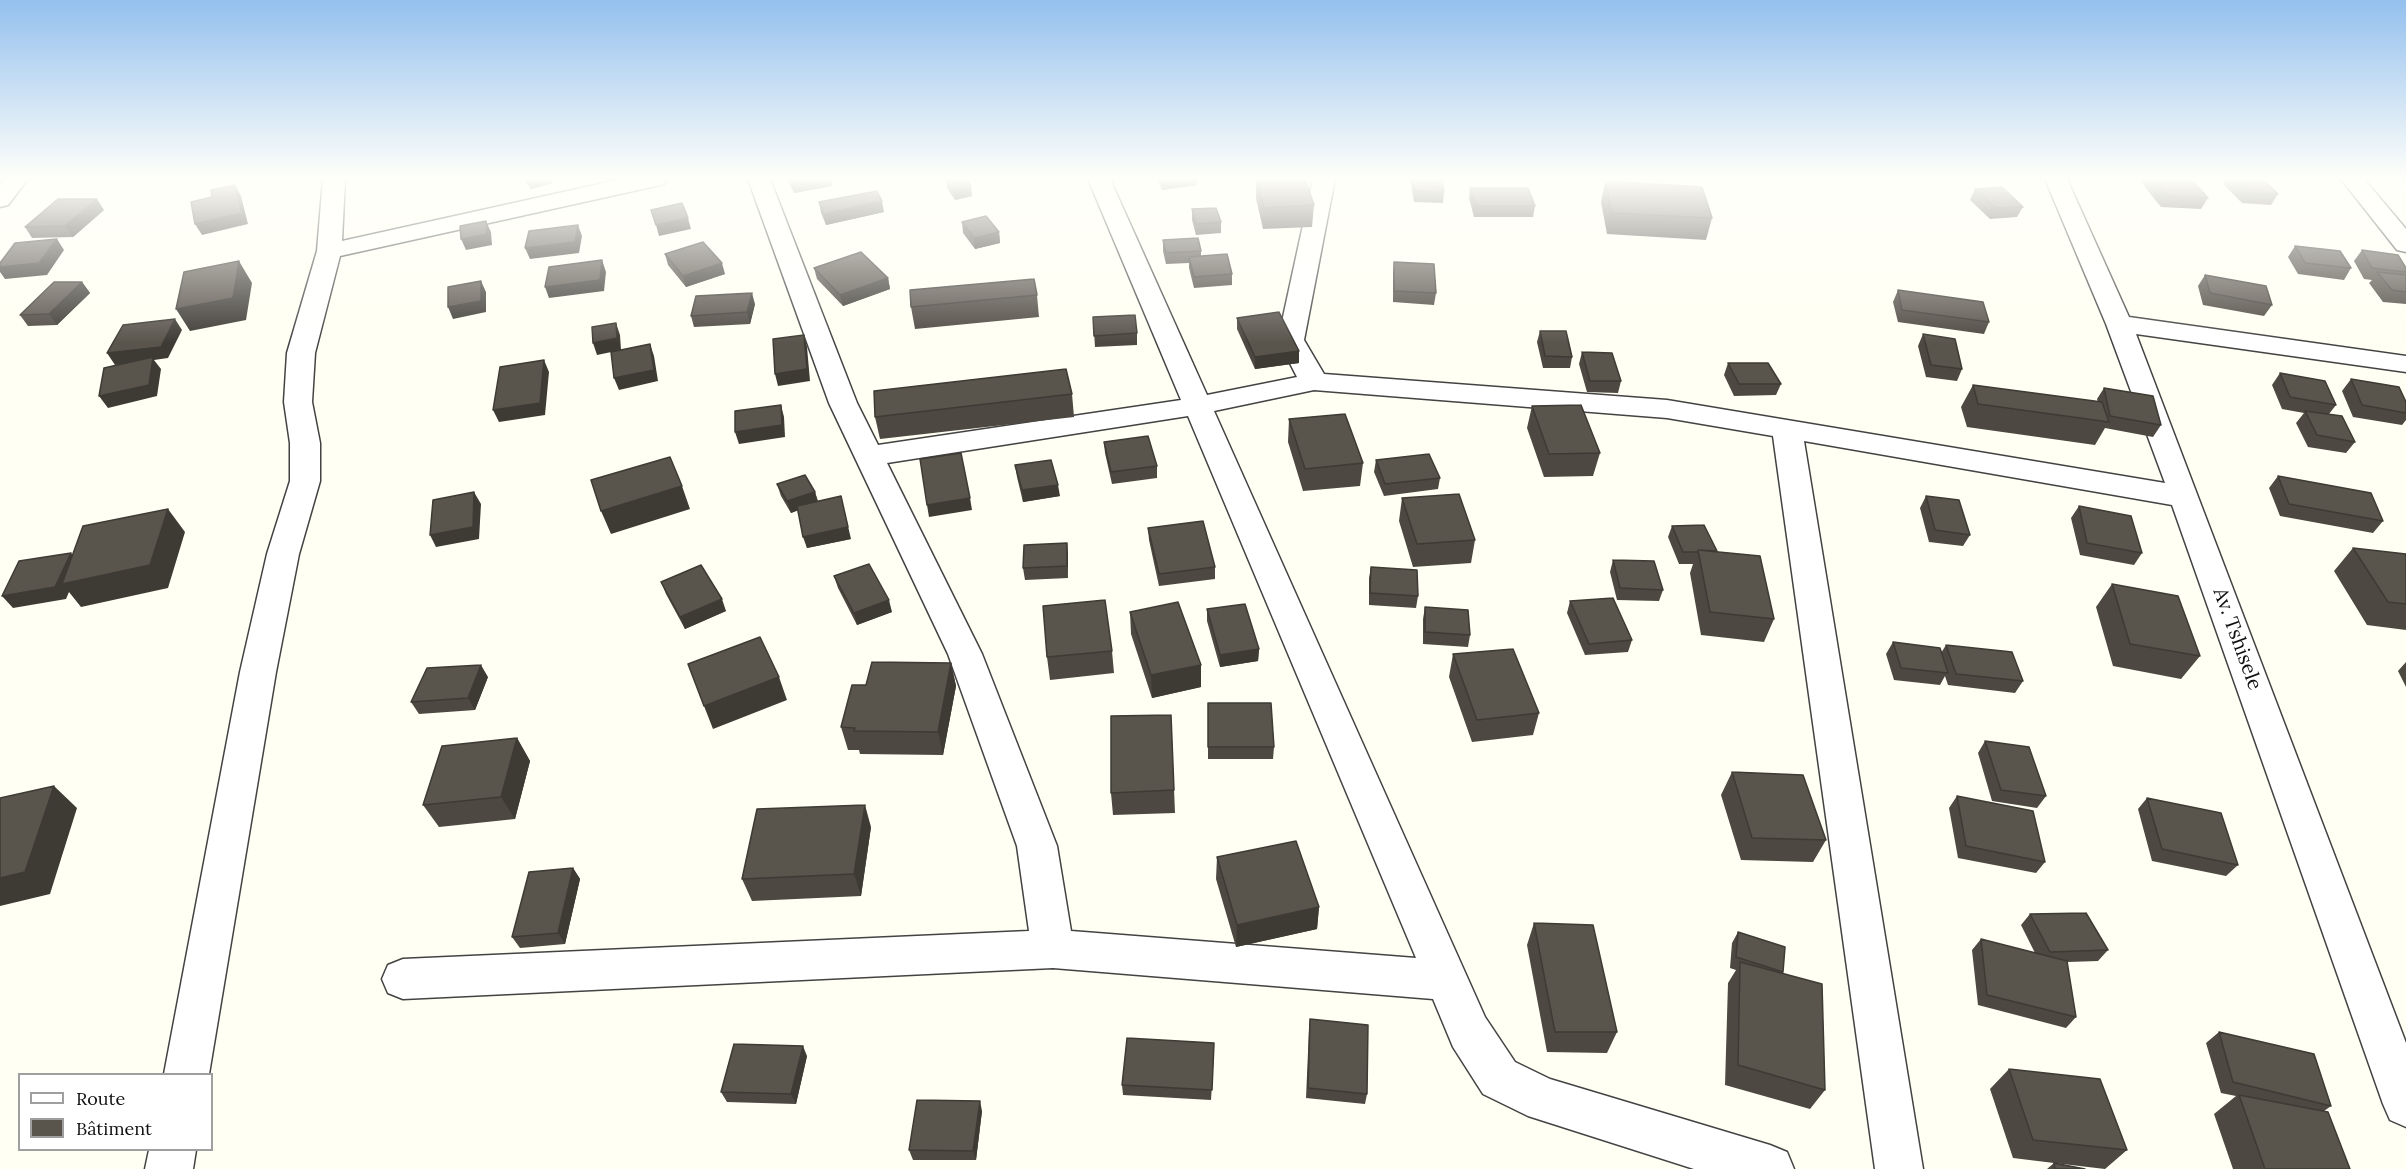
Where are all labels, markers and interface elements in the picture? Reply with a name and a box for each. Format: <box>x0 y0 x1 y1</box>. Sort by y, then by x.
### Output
street label: Av. Tshisele <box>2207 585 2267 693</box>
legend <box>18 1073 213 1151</box>
text: Route <box>76 1087 125 1110</box>
text: Bâtiment <box>76 1117 152 1140</box>

